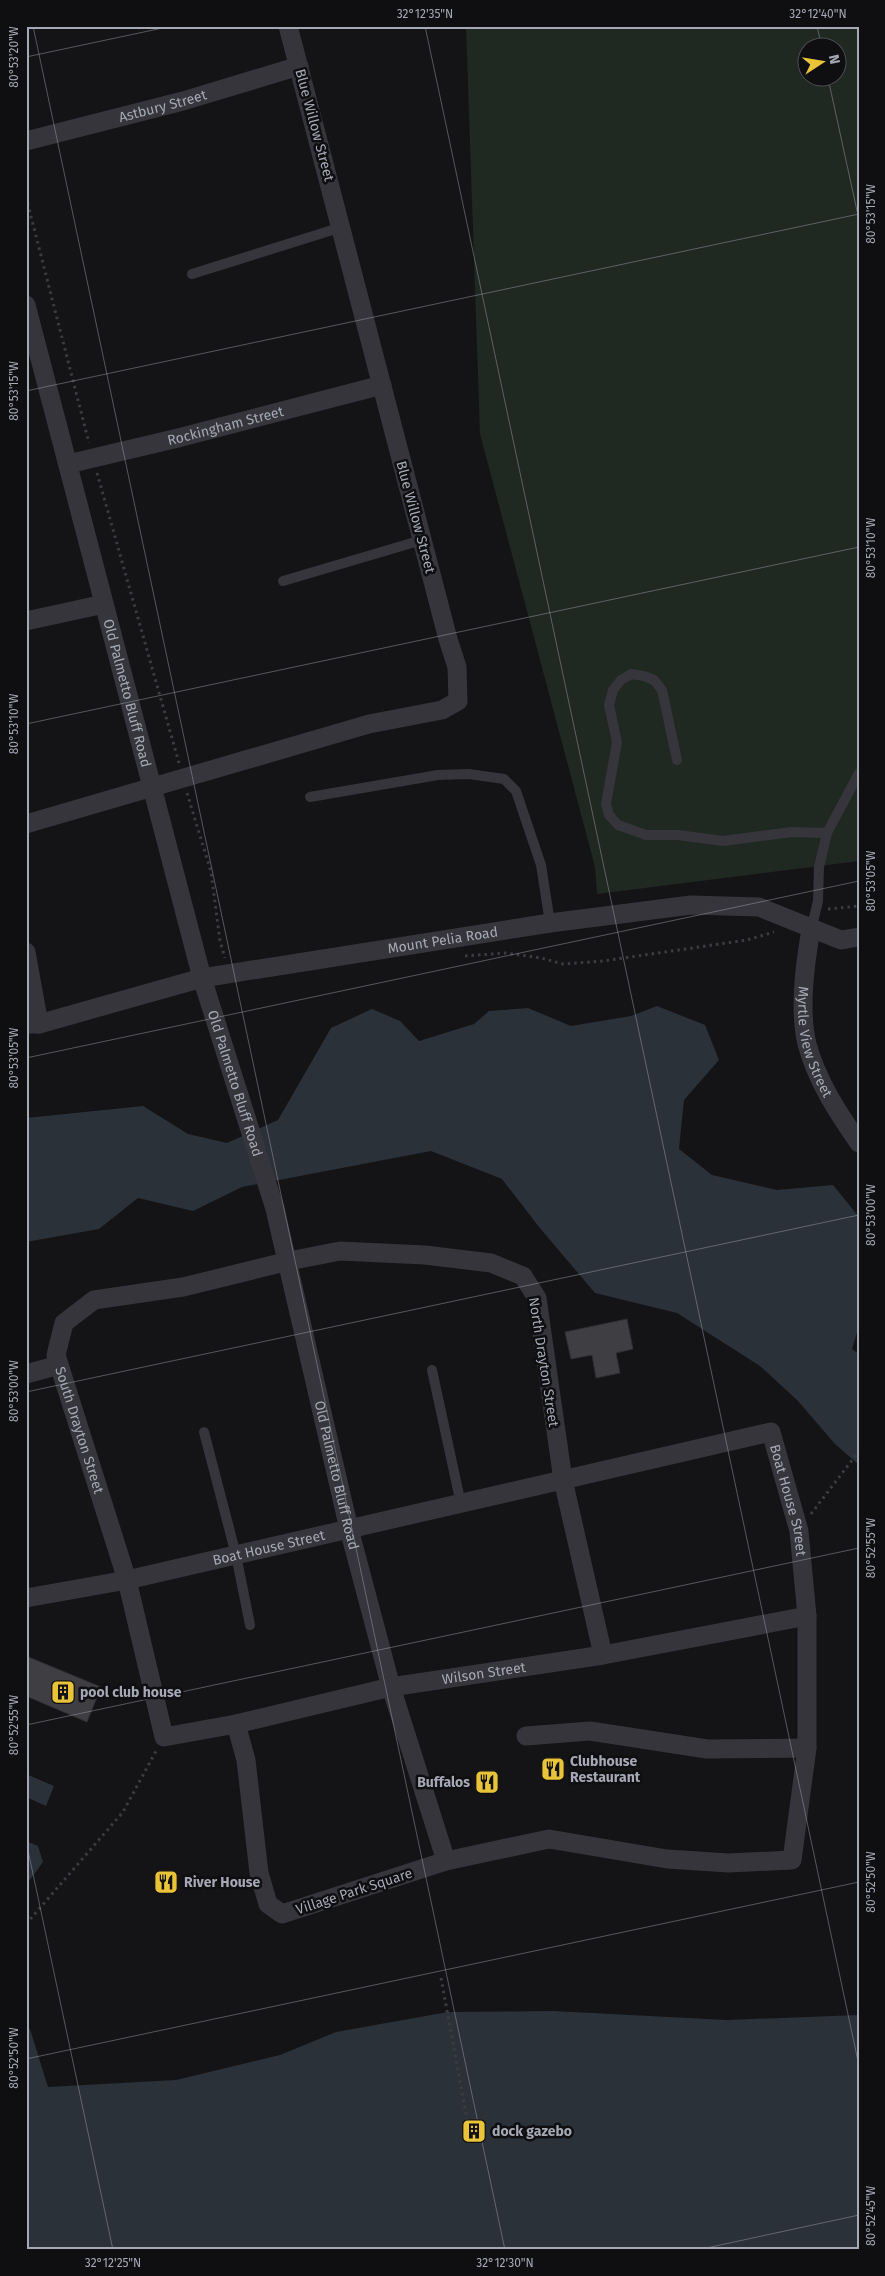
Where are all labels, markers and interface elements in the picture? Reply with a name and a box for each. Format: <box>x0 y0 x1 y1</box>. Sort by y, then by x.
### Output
text: 32°12'35"N <box>397 7 453 21</box>
text: 32°12'40"N <box>789 7 847 21</box>
text: 80°53'20"W <box>7 26 21 88</box>
north arrow <box>798 38 848 88</box>
text: N <box>825 53 844 66</box>
street label: Blue Willow Street <box>291 67 338 184</box>
street label: Astbury Street <box>117 86 210 126</box>
text: 80°53'15"W <box>864 184 878 244</box>
text: 80°53'15"W <box>7 361 21 421</box>
street label: Rockingham Street <box>166 403 286 449</box>
street label: Blue Willow Street <box>392 459 439 576</box>
text: 80°53'10"W <box>864 518 878 578</box>
street label: Old Palmetto Bluff Road <box>99 617 154 769</box>
text: 80°53'10"W <box>7 694 21 754</box>
text: 80°53'05"W <box>864 850 878 912</box>
street label: Mount Pelia Road <box>386 923 499 958</box>
street label: Myrtle View Street <box>794 986 836 1101</box>
street label: Old Palmetto Bluff Road <box>204 1008 266 1159</box>
text: 80°53'05"W <box>7 1027 21 1089</box>
text: 80°53'00"W <box>864 1184 878 1246</box>
street label: North Drayton Street <box>525 1296 562 1429</box>
text: 80°53'00"W <box>7 1360 21 1422</box>
street label: South Drayton Street <box>51 1364 107 1497</box>
street label: Old Palmetto Bluff Road <box>311 1399 362 1552</box>
street label: Boat House Street <box>766 1443 809 1558</box>
text: 80°52'55"W <box>864 1518 878 1578</box>
street label: Boat House Street <box>211 1527 328 1569</box>
street label: Wilson Street <box>441 1659 528 1688</box>
building icon: pool club house <box>50 1679 76 1705</box>
place label: pool club house <box>80 1684 182 1701</box>
text: 80°52'55"W <box>7 1695 21 1755</box>
place label: Clubhouse Restaurant <box>570 1753 641 1786</box>
restaurant icon: Clubhouse Restaurant <box>540 1756 566 1782</box>
restaurant icon: Buffalos <box>474 1769 500 1795</box>
place label: Buffalos <box>417 1774 470 1791</box>
text: 80°52'50"W <box>864 1851 878 1913</box>
street label: Village Park Square <box>294 1865 415 1918</box>
restaurant icon: River House <box>153 1869 179 1895</box>
place label: River House <box>184 1874 261 1891</box>
text: 80°52'50"W <box>7 2027 21 2089</box>
building icon: dock gazebo <box>461 2118 487 2144</box>
place label: dock gazebo <box>492 2123 572 2140</box>
text: 80°52'45"W <box>864 2186 878 2246</box>
text: 32°12'25"N <box>85 2256 141 2270</box>
text: 32°12'30"N <box>476 2256 534 2270</box>

